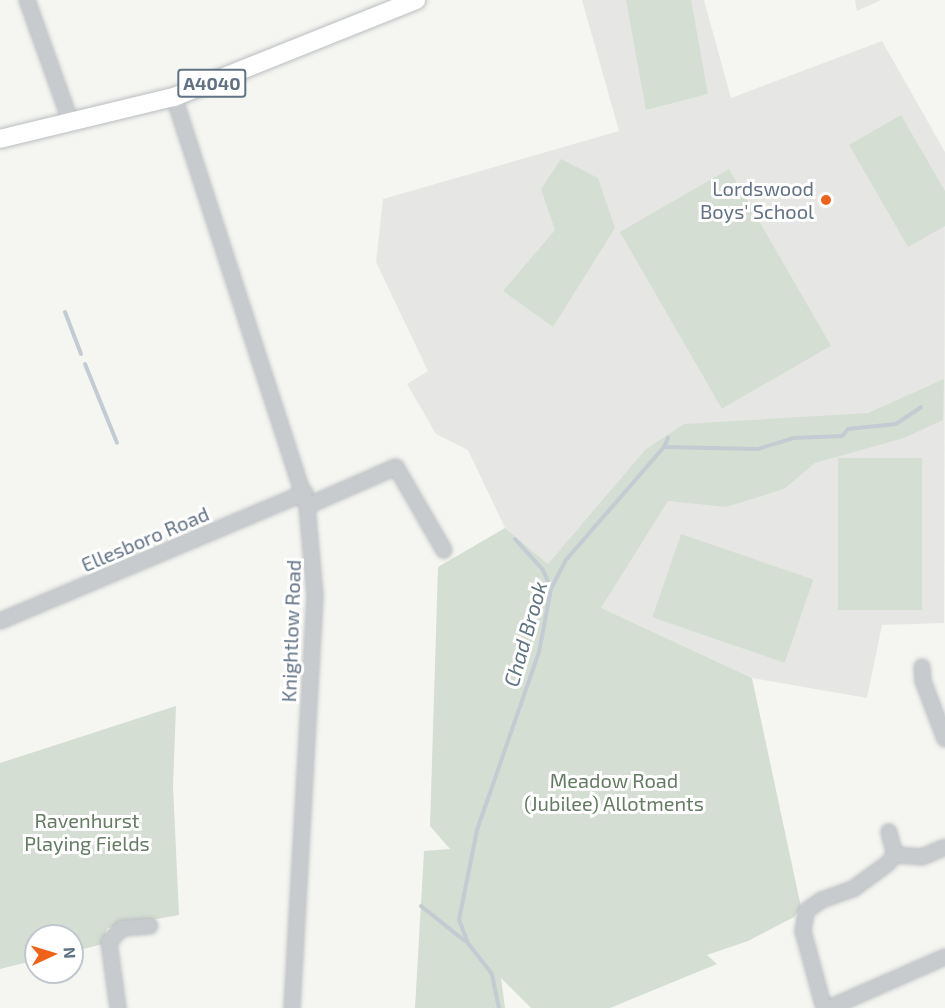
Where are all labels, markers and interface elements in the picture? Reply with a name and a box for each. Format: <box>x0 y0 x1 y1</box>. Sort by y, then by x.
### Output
road number: A4040 <box>176 68 248 98</box>
place label: Lordswood Boys' School <box>700 176 814 223</box>
marker: Lordswood Boys' School <box>819 193 833 207</box>
street label: Ellesboro Road <box>78 501 212 577</box>
street label: Knightlow Road <box>277 559 305 703</box>
water label: Chad Brook <box>498 578 552 690</box>
park label: Meadow Road (Jubilee) Allotments <box>524 769 704 816</box>
park label: Ravenhurst Playing Fields <box>24 808 150 855</box>
north arrow <box>24 924 84 984</box>
text: N <box>61 946 80 959</box>

